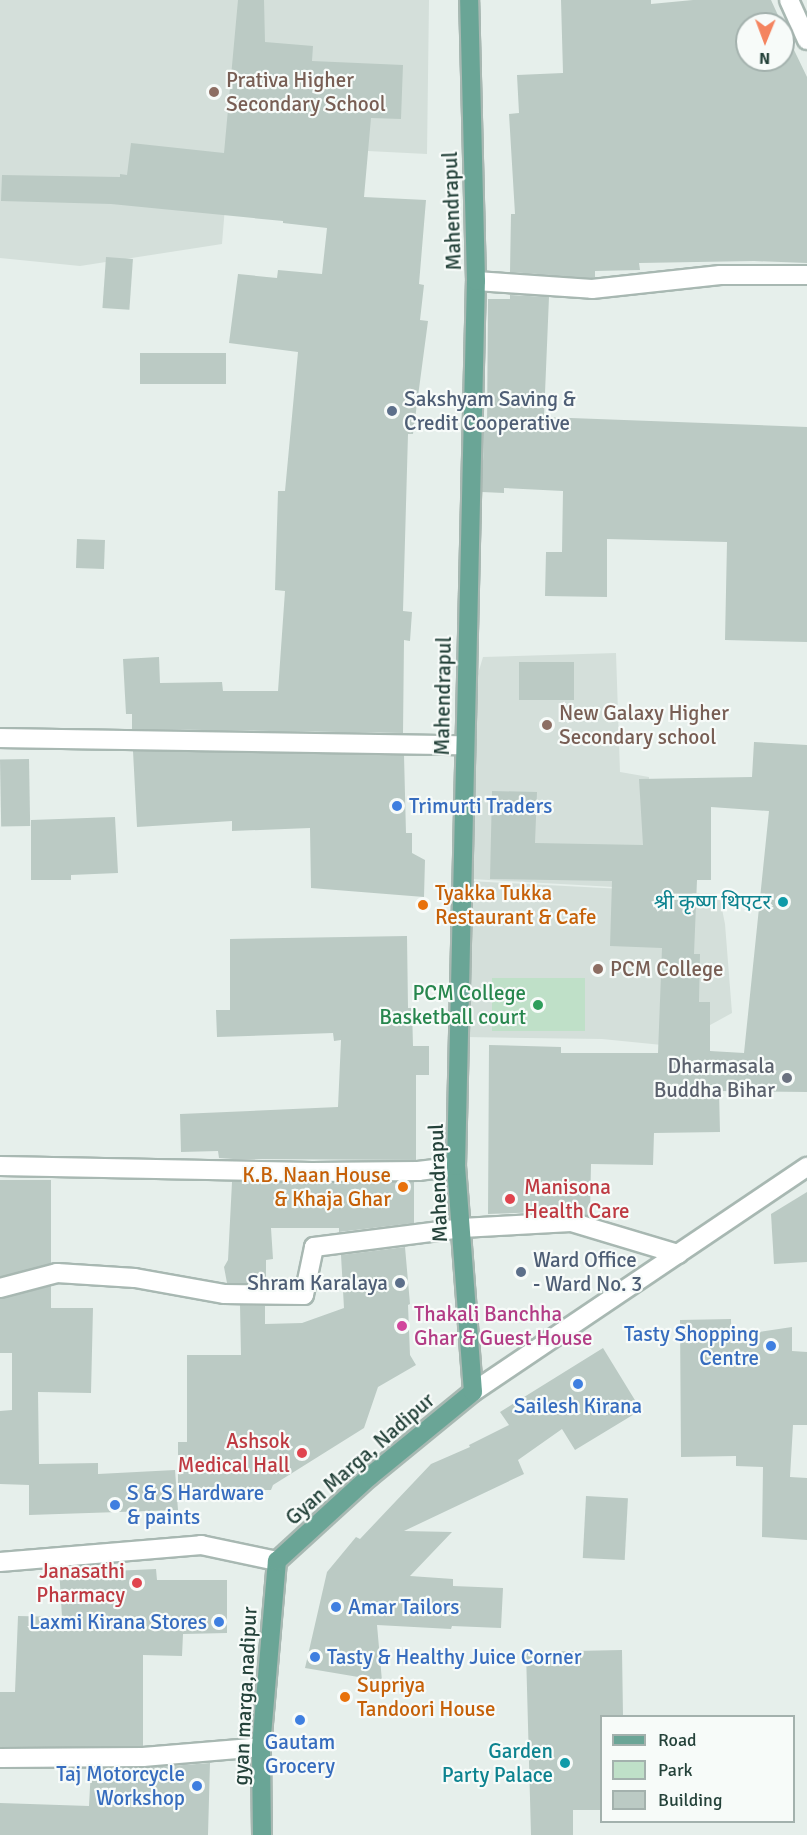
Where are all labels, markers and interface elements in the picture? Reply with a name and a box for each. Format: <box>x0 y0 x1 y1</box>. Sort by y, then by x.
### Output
north arrow <box>735 12 795 72</box>
text: N <box>759 48 770 68</box>
place label: Prativa Higher Secondary School <box>226 67 386 117</box>
marker: Prativa Higher Secondary School <box>207 85 221 99</box>
street label: Mahendrapul <box>437 151 467 271</box>
place label: Sakshyam Saving & Credit Cooperative <box>404 386 576 436</box>
marker: Sakshyam Saving & Credit Cooperative <box>385 404 399 418</box>
street label: Mahendrapul <box>429 636 457 756</box>
place label: New Galaxy Higher Secondary school <box>559 700 729 750</box>
marker: New Galaxy Higher Secondary school <box>540 718 554 732</box>
place label: Trimurti Traders <box>409 793 552 819</box>
marker: Trimurti Traders <box>390 799 404 813</box>
place label: Tyakka Tukka Restaurant & Cafe <box>435 880 596 930</box>
place label: श्री कृष्ण थिएटर <box>654 889 771 915</box>
marker: श्री कृष्ण थिएटर <box>776 895 790 909</box>
marker: Tyakka Tukka Restaurant & Cafe <box>416 898 430 912</box>
place label: PCM College <box>610 956 724 982</box>
marker: PCM College <box>591 962 605 976</box>
place label: PCM College Basketball court <box>379 980 526 1030</box>
marker: PCM College Basketball court <box>531 998 545 1012</box>
place label: Dharmasala Buddha Bihar <box>654 1053 775 1103</box>
marker: Dharmasala Buddha Bihar <box>780 1071 794 1085</box>
street label: Mahendrapul <box>423 1123 453 1243</box>
place label: K.B. Naan House & Khaja Ghar <box>242 1162 391 1212</box>
place label: Manisona Health Care <box>524 1174 630 1224</box>
marker: K.B. Naan House & Khaja Ghar <box>396 1180 410 1194</box>
marker: Manisona Health Care <box>501 1190 519 1208</box>
place label: Ward Office - Ward No. 3 <box>533 1247 642 1297</box>
marker: Ward Office - Ward No. 3 <box>514 1265 528 1279</box>
place label: Shram Karalaya <box>247 1270 388 1296</box>
marker: Shram Karalaya <box>393 1276 407 1290</box>
place label: Thakali Banchha Ghar & Guest House <box>414 1301 592 1351</box>
marker: Thakali Banchha Ghar & Guest House <box>395 1319 409 1333</box>
place label: Tasty Shopping Centre <box>624 1321 759 1371</box>
marker: Tasty Shopping Centre <box>764 1339 778 1353</box>
marker: Sailesh Kirana <box>571 1377 585 1391</box>
street label: Gyan Marga, Nadipur <box>281 1388 439 1530</box>
place label: Sailesh Kirana <box>514 1393 642 1419</box>
place label: Ashsok Medical Hall <box>178 1428 290 1478</box>
marker: Ashsok Medical Hall <box>295 1446 309 1460</box>
place label: S & S Hardware & paints <box>127 1480 264 1530</box>
marker: S & S Hardware & paints <box>108 1498 122 1512</box>
place label: Janasathi Pharmacy <box>36 1558 125 1608</box>
marker: Janasathi Pharmacy <box>130 1576 144 1590</box>
place label: Amar Tailors <box>348 1594 460 1620</box>
marker: Amar Tailors <box>329 1600 343 1614</box>
street label: gyan marga,nadipur <box>228 1606 262 1786</box>
place label: Laxmi Kirana Stores <box>29 1609 207 1635</box>
marker: Laxmi Kirana Stores <box>212 1615 226 1629</box>
place label: Tasty & Healthy Juice Corner <box>327 1644 582 1670</box>
marker: Tasty & Healthy Juice Corner <box>308 1650 322 1664</box>
place label: Supriya Tandoori House <box>357 1672 496 1722</box>
marker: Supriya Tandoori House <box>338 1690 352 1704</box>
marker: Gautam Grocery <box>293 1713 307 1727</box>
legend <box>600 1715 795 1823</box>
place label: Gautam Grocery <box>265 1729 335 1779</box>
text: Road <box>658 1729 697 1751</box>
place label: Garden Party Palace <box>442 1738 553 1788</box>
marker: Garden Party Palace <box>558 1756 572 1770</box>
text: Park <box>658 1759 693 1781</box>
place label: Taj Motorcycle Workshop <box>56 1761 185 1811</box>
marker: Taj Motorcycle Workshop <box>190 1779 204 1793</box>
text: Building <box>658 1789 722 1811</box>

